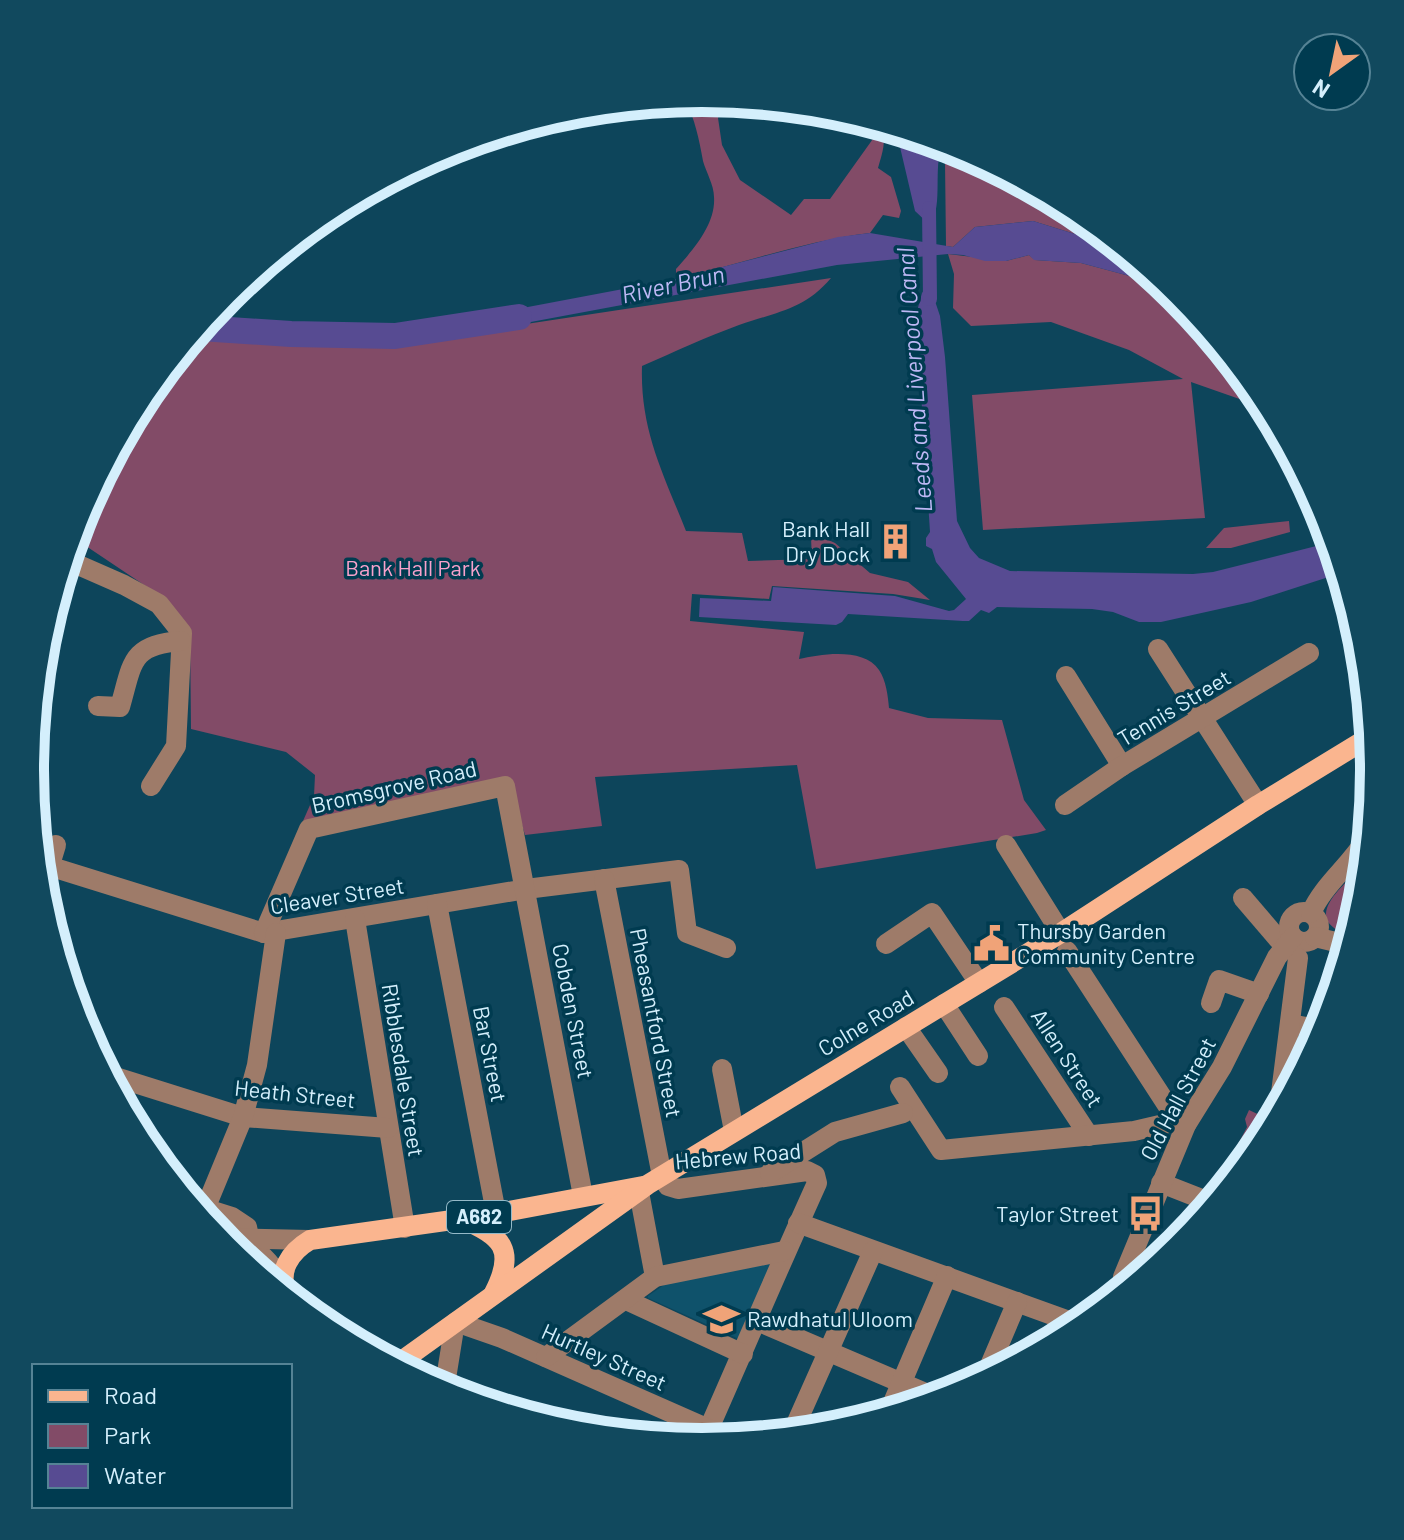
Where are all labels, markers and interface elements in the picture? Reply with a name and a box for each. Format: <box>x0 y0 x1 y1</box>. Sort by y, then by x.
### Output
north arrow <box>1292 32 1372 112</box>
text: N <box>1307 75 1334 105</box>
water label: Leeds and Liverpool Canal <box>890 246 937 513</box>
water label: River Brun <box>619 258 727 309</box>
place label: Bank Hall Dry Dock <box>782 515 870 566</box>
building icon: Bank Hall Dry Dock <box>877 523 915 561</box>
park label: Bank Hall Park <box>345 554 481 580</box>
street label: Tennis Street <box>1112 663 1235 751</box>
street label: Bromsgrove Road <box>309 754 479 818</box>
street label: Cleaver Street <box>268 872 406 918</box>
place label: Thursby Garden Community Centre <box>1017 917 1195 968</box>
public building icon: Thursby Garden Community Centre <box>972 925 1010 963</box>
street label: Pheasantford Street <box>626 926 688 1120</box>
street label: Cobden Street <box>548 941 600 1081</box>
street label: Ribblesdale Street <box>377 982 430 1158</box>
street label: Colne Road <box>813 983 918 1061</box>
street label: Bar Street <box>469 1004 513 1104</box>
street label: Allen Street <box>1027 1004 1109 1111</box>
street label: Old Hall Street <box>1134 1033 1220 1164</box>
street label: Heath Street <box>233 1074 357 1112</box>
street label: Hebrew Road <box>674 1137 802 1173</box>
bus stop icon: Taylor Street <box>1126 1195 1164 1233</box>
place label: Taylor Street <box>996 1200 1119 1226</box>
road number: A682 <box>447 1201 511 1233</box>
school or university icon: Rawdhatul Uloom <box>702 1300 740 1338</box>
place label: Rawdhatul Uloom <box>747 1305 913 1331</box>
street label: Hurtley Street <box>538 1317 671 1395</box>
legend <box>32 1364 292 1508</box>
text: Road <box>104 1380 157 1409</box>
text: Park <box>104 1420 151 1449</box>
text: Water <box>104 1460 166 1489</box>

